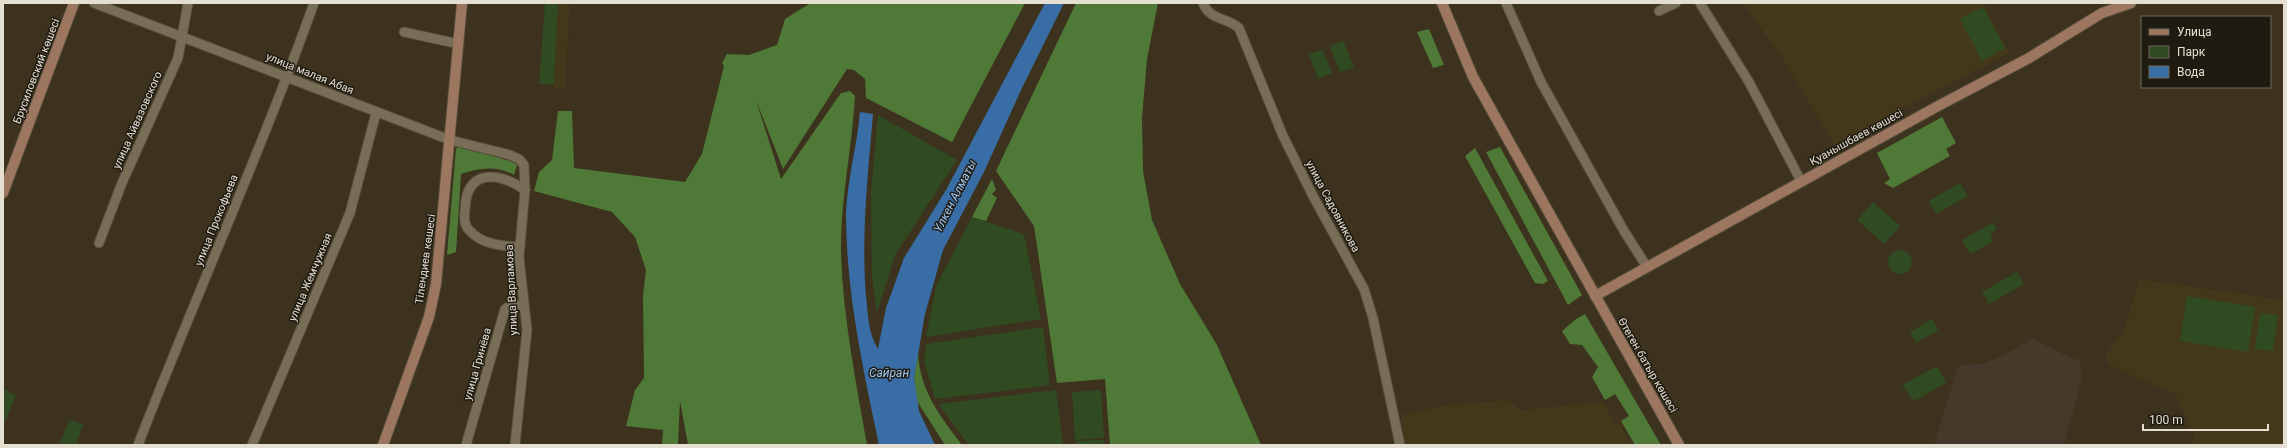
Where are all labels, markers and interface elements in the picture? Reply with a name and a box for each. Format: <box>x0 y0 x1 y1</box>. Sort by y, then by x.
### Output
legend <box>2141 16 2271 88</box>
street label: Брусиловский көшесі <box>10 17 63 126</box>
text: Улица <box>2177 25 2212 39</box>
text: Парк <box>2177 45 2206 59</box>
street label: улица малая Абая <box>264 50 356 97</box>
text: Вода <box>2177 65 2205 79</box>
street label: улица Айвазовского <box>110 69 165 171</box>
street label: Қуанышбаев көшесі <box>1807 106 1905 168</box>
water label: Үлкен Алматы <box>931 157 979 235</box>
street label: улица Садовникова <box>1303 158 1362 254</box>
street label: улица Прокофьева <box>192 173 241 268</box>
street label: Тілендиев көшесі <box>413 213 438 305</box>
street label: улица Жемчужная <box>286 231 335 323</box>
street label: улица Варламова <box>503 244 520 336</box>
street label: Өтеген батыр көшесі <box>1615 315 1680 415</box>
street label: улица Гринёва <box>461 326 494 402</box>
water label: Сайран <box>869 366 909 380</box>
scale bar <box>2143 406 2268 432</box>
text: 100 m <box>2149 413 2183 427</box>

